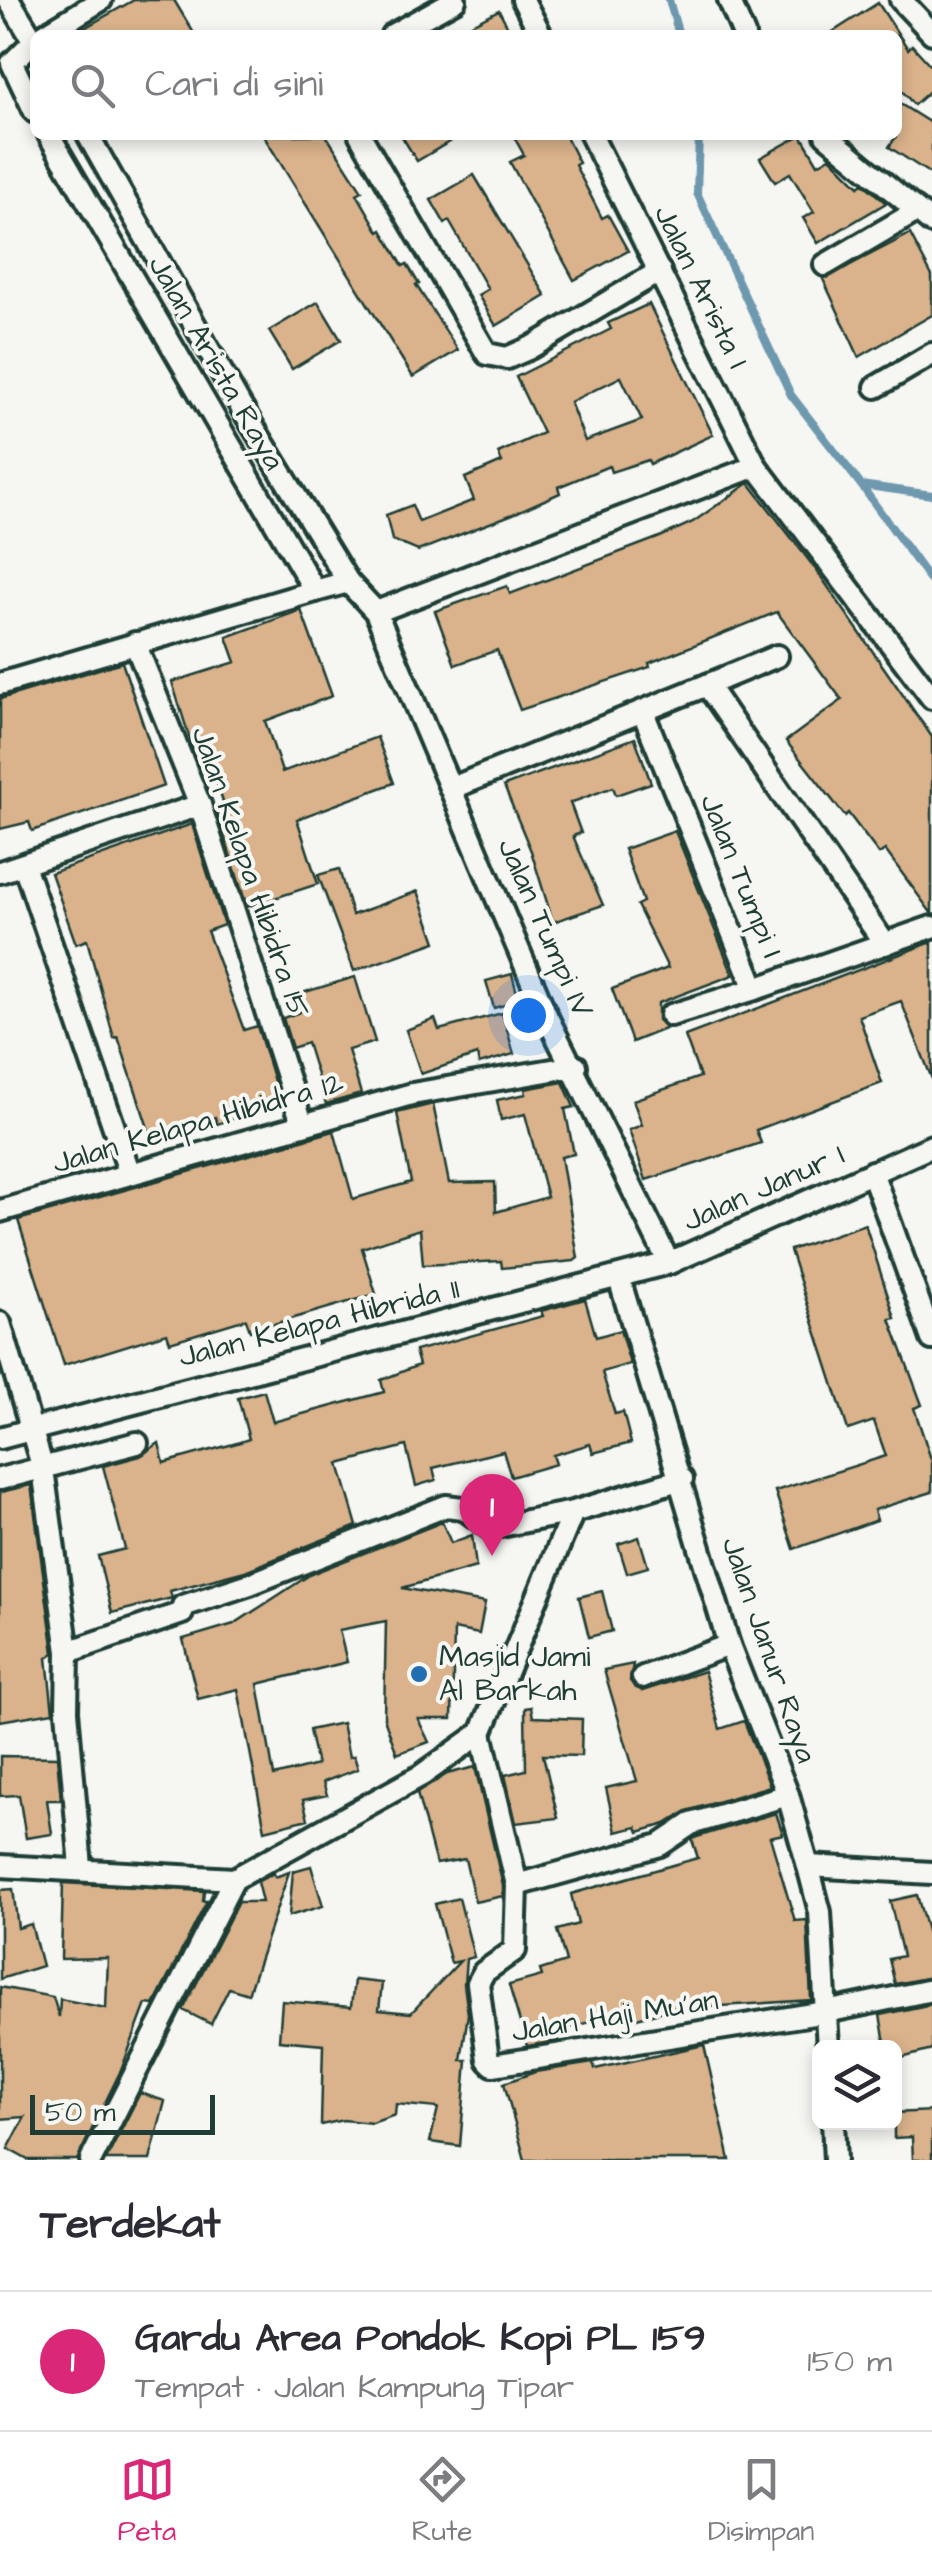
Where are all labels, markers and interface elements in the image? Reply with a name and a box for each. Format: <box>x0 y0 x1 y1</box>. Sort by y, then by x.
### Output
search box <box>30 30 902 140</box>
icon: search <box>65 58 120 113</box>
text: Cari di sini <box>145 59 323 111</box>
street label: Jalan Arista I <box>643 198 759 376</box>
street label: Jalan Arista Raya <box>137 248 295 478</box>
street label: Jalan Kelapa Hibidra 15 <box>181 721 319 1023</box>
street label: Jalan Tumpi I <box>689 788 793 964</box>
street label: Jalan Tumpi IV <box>487 832 603 1024</box>
your location <box>503 990 554 1041</box>
street label: Jalan Kelapa Hibidra 12 <box>48 1061 348 1185</box>
street label: Jalan Janur I <box>677 1134 851 1242</box>
street label: Jalan Kelapa Hibrida 11 <box>174 1268 464 1378</box>
pin: 1 <box>460 1474 524 1556</box>
street label: Jalan Janur Raya <box>710 1531 827 1769</box>
place label: Masjid Jami Al Barkah <box>439 1636 591 1712</box>
marker: Masjid Jami Al Barkah <box>408 1663 430 1685</box>
street label: Jalan Haji Mu'an <box>509 1979 721 2053</box>
map controls <box>812 2040 902 2130</box>
button: layers <box>812 2040 902 2130</box>
scale bar <box>30 2090 215 2134</box>
text: 50 m <box>45 2093 116 2132</box>
text: Terdekat <box>40 2196 220 2254</box>
text: Gardu Area Pondok Kopi PL 159 <box>135 2313 706 2365</box>
text: 1 <box>70 2339 75 2384</box>
text: 150 m <box>807 2339 892 2384</box>
text: Tempat · Jalan Kampung Tipar <box>135 2365 574 2410</box>
tab: Peta <box>118 2452 176 2551</box>
tab: Rute <box>412 2452 472 2551</box>
tab: Disimpan <box>708 2452 814 2551</box>

